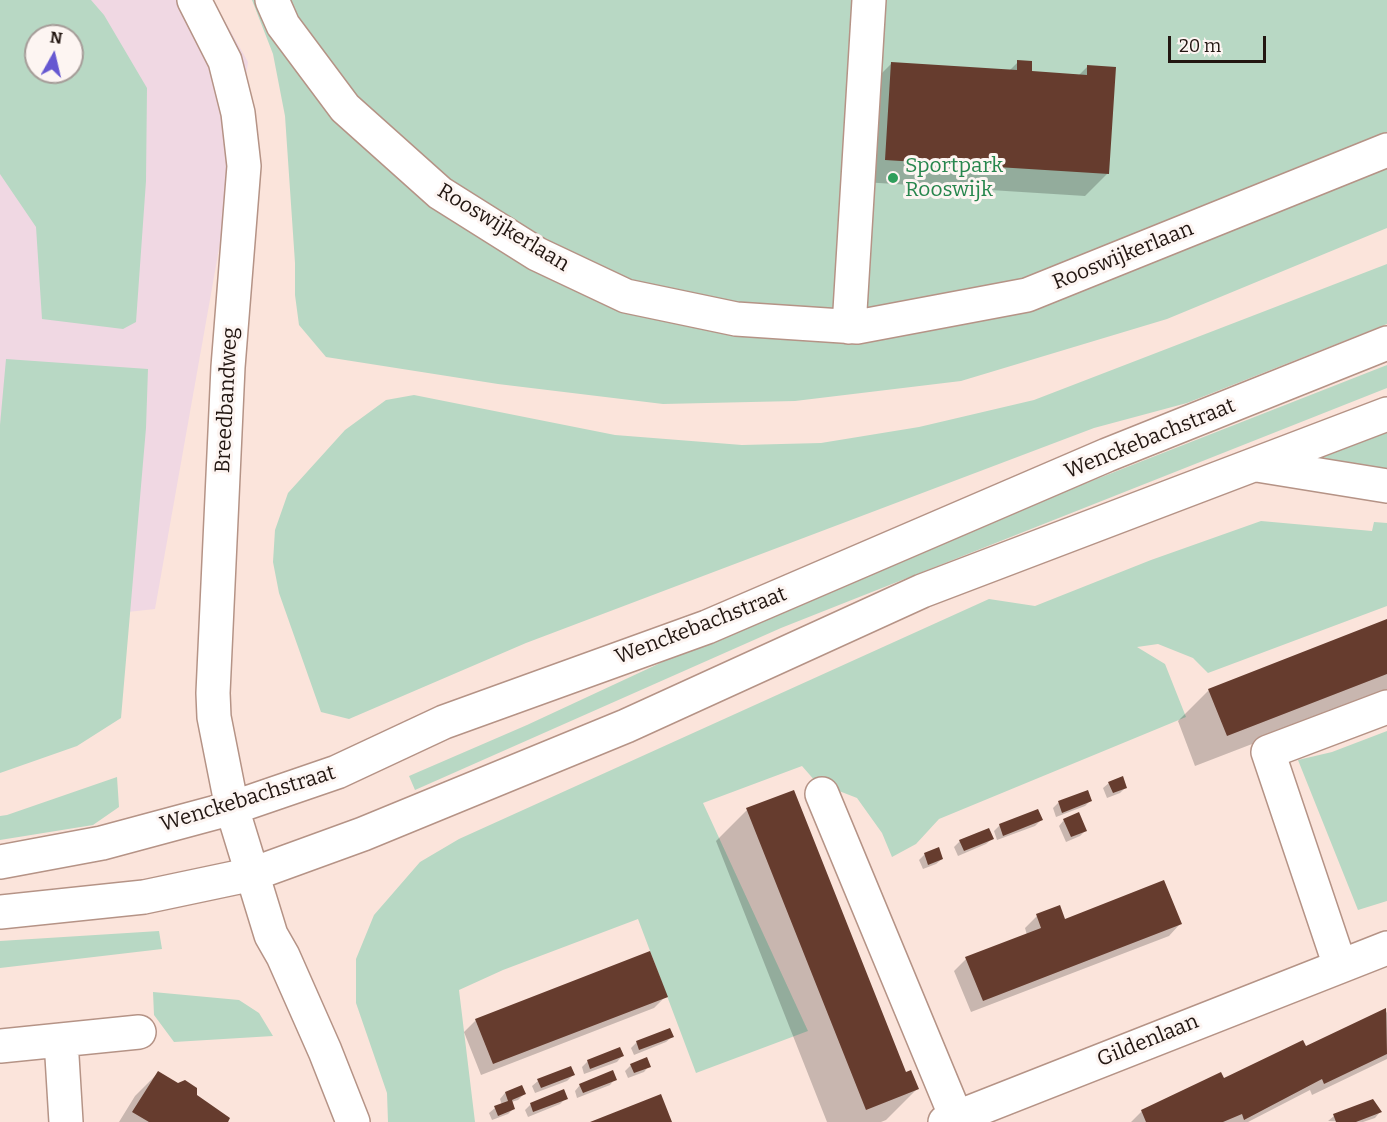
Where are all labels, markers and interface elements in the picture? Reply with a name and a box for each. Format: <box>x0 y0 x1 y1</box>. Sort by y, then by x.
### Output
north arrow <box>24 24 84 84</box>
scale bar <box>1171 24 1268 62</box>
text: N <box>49 27 64 48</box>
text: 20 m <box>1179 35 1221 57</box>
place label: Sportpark Rooswijk <box>905 153 1003 203</box>
marker: Sportpark Rooswijk <box>886 171 900 185</box>
street label: Rooswijkerlaan <box>432 179 574 277</box>
street label: Rooswijkerlaan <box>1049 216 1197 296</box>
street label: Breedbandweg <box>211 326 243 474</box>
street label: Wenckebachstraat <box>1061 393 1239 485</box>
street label: Wenckebachstraat <box>612 582 790 670</box>
street label: Wenckebachstraat <box>157 760 339 838</box>
street label: Gildenlaan <box>1094 1009 1202 1073</box>

